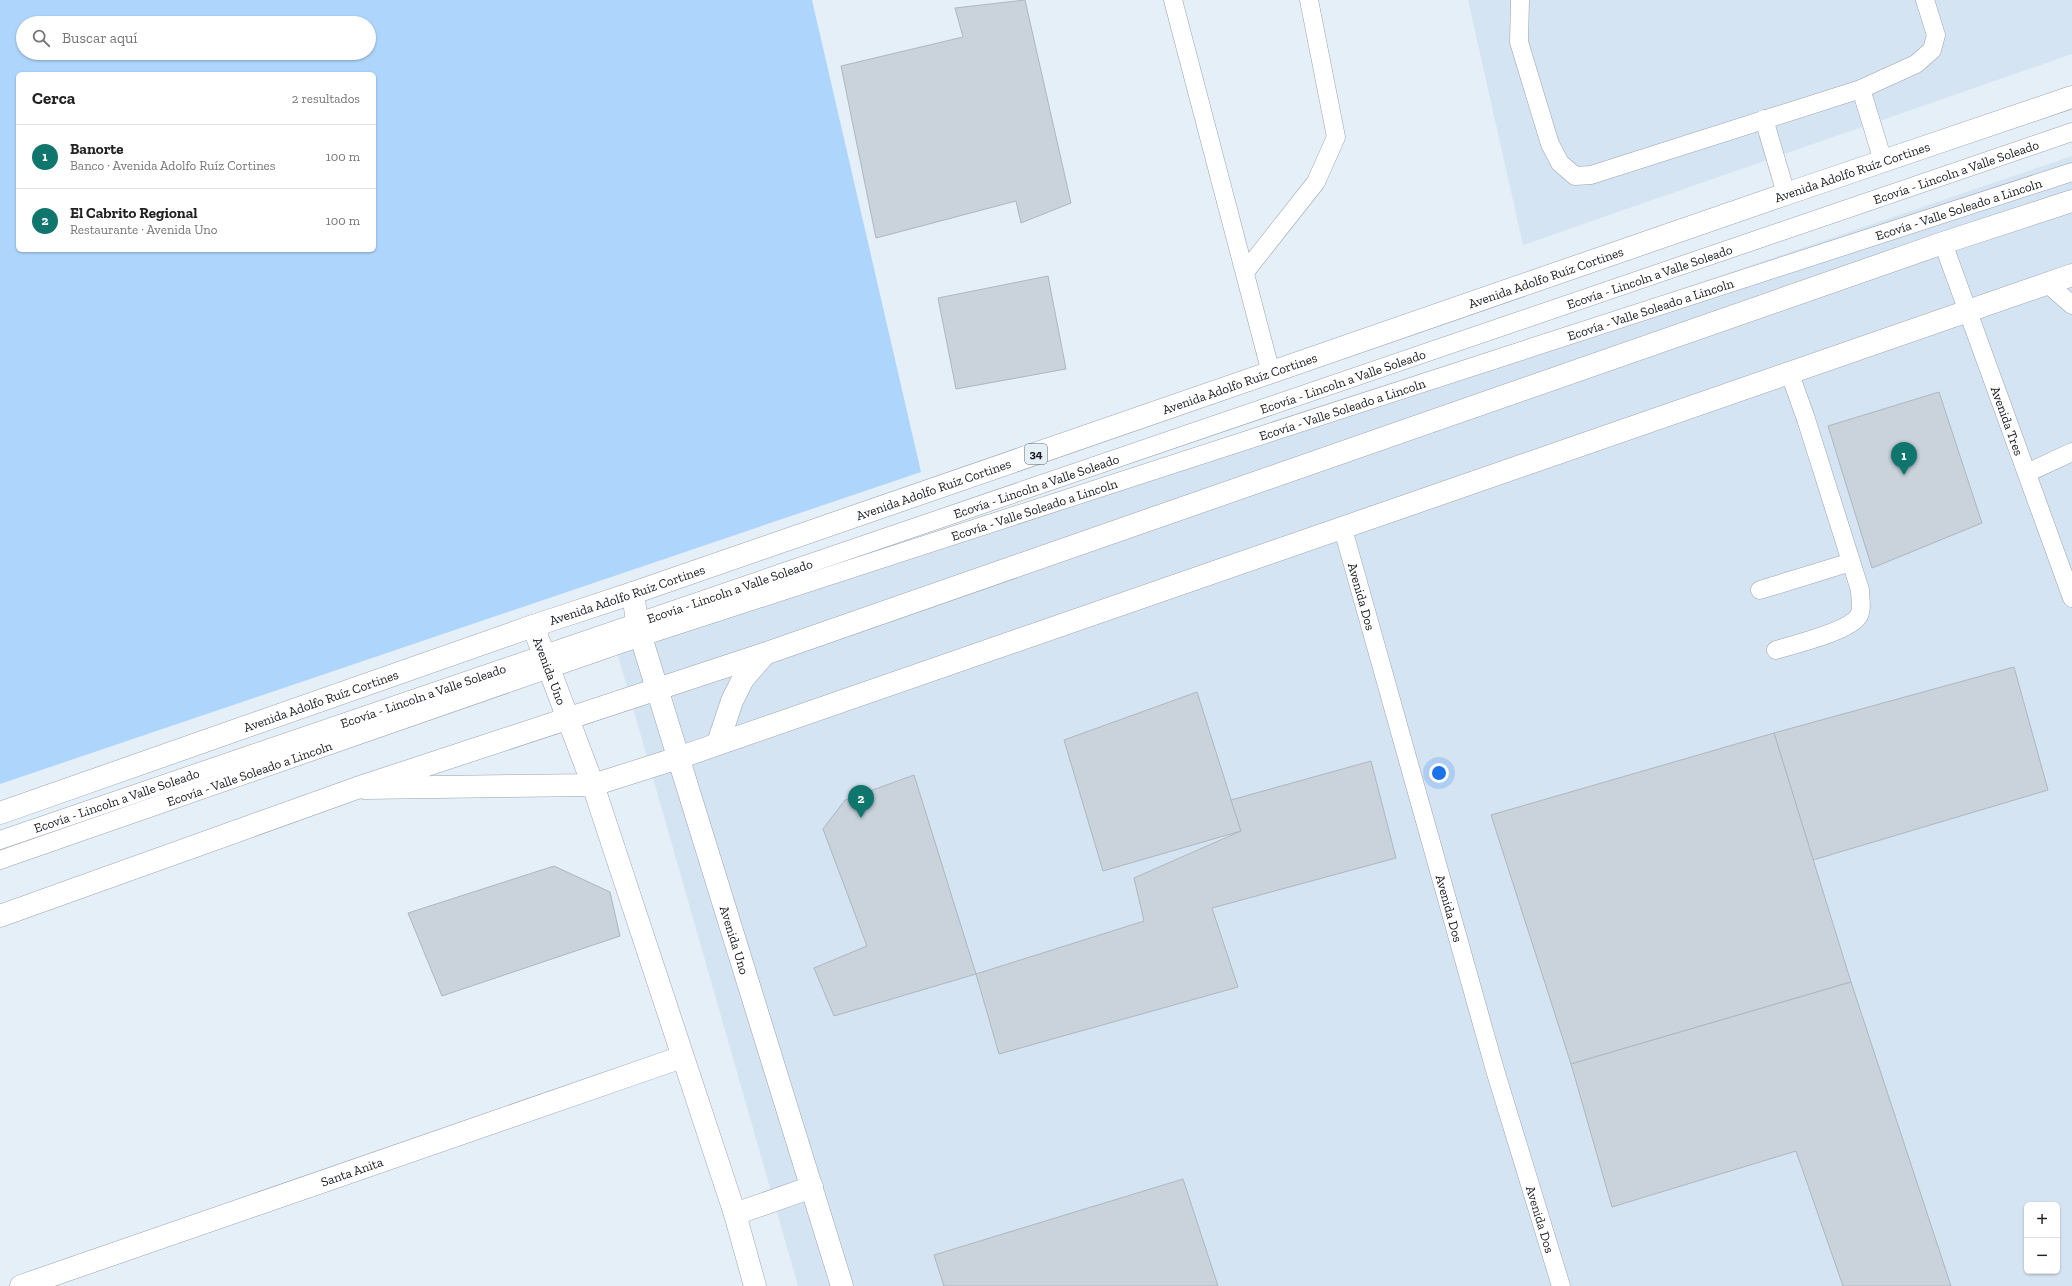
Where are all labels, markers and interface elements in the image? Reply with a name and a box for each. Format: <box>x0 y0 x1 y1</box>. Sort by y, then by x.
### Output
search box <box>16 16 376 60</box>
icon: search <box>30 27 52 49</box>
text: Buscar aquí <box>62 29 138 47</box>
text: Cerca <box>32 88 75 108</box>
text: 2 resultados <box>292 91 360 106</box>
street label: Ecovía - Lincoln a Valle Soleado <box>1871 136 2041 207</box>
street label: Avenida Adolfo Ruíz Cortines <box>1772 138 1932 205</box>
text: Banorte <box>70 140 124 158</box>
text: 1 <box>42 149 48 164</box>
text: 100 m <box>326 149 360 164</box>
text: Banco · Avenida Adolfo Ruíz Cortines <box>70 158 275 173</box>
street label: Ecovía - Valle Soleado a Lincoln <box>1874 175 2044 243</box>
text: El Cabrito Regional <box>70 204 198 222</box>
text: 2 <box>42 213 48 228</box>
text: 100 m <box>326 213 360 228</box>
text: Restaurante · Avenida Uno <box>70 222 217 237</box>
street label: Ecovía - Lincoln a Valle Soleado <box>1565 241 1734 312</box>
street label: Avenida Adolfo Ruíz Cortines <box>1466 243 1625 311</box>
street label: Ecovía - Valle Soleado a Lincoln <box>1565 275 1736 343</box>
street label: Ecovía - Lincoln a Valle Soleado <box>1258 346 1428 416</box>
street label: Avenida Adolfo Ruíz Cortines <box>1160 349 1319 417</box>
street label: Ecovía - Valle Soleado a Lincoln <box>1257 375 1428 443</box>
street label: Avenida Tres <box>1988 384 2027 458</box>
pin: 1 <box>1891 442 1917 475</box>
road number: 34 <box>1025 444 1047 464</box>
street label: Ecovía - Lincoln a Valle Soleado <box>951 451 1121 521</box>
street label: Avenida Adolfo Ruíz Cortines <box>854 455 1013 523</box>
street label: Ecovía - Valle Soleado a Lincoln <box>949 475 1120 543</box>
street label: Ecovía - Lincoln a Valle Soleado <box>645 555 815 626</box>
street label: Avenida Adolfo Ruíz Cortines <box>547 561 707 628</box>
street label: Avenida Dos <box>1345 561 1379 632</box>
street label: Avenida Uno <box>530 635 570 707</box>
street label: Ecovía - Lincoln a Valle Soleado <box>338 660 508 731</box>
street label: Avenida Adolfo Ruíz Cortines <box>241 666 400 734</box>
street label: Ecovía - Valle Soleado a Lincoln <box>165 737 334 809</box>
your location <box>1429 763 1449 783</box>
street label: Ecovía - Lincoln a Valle Soleado <box>32 765 201 835</box>
pin: 2 <box>848 785 874 818</box>
street label: Avenida Dos <box>1433 873 1466 944</box>
street label: Avenida Uno <box>717 904 753 976</box>
street label: Santa Anita <box>319 1153 386 1189</box>
street label: Avenida Dos <box>1523 1184 1558 1255</box>
map controls <box>2024 1202 2060 1274</box>
button: + <box>2024 1202 2060 1238</box>
button: − <box>2024 1238 2060 1274</box>

